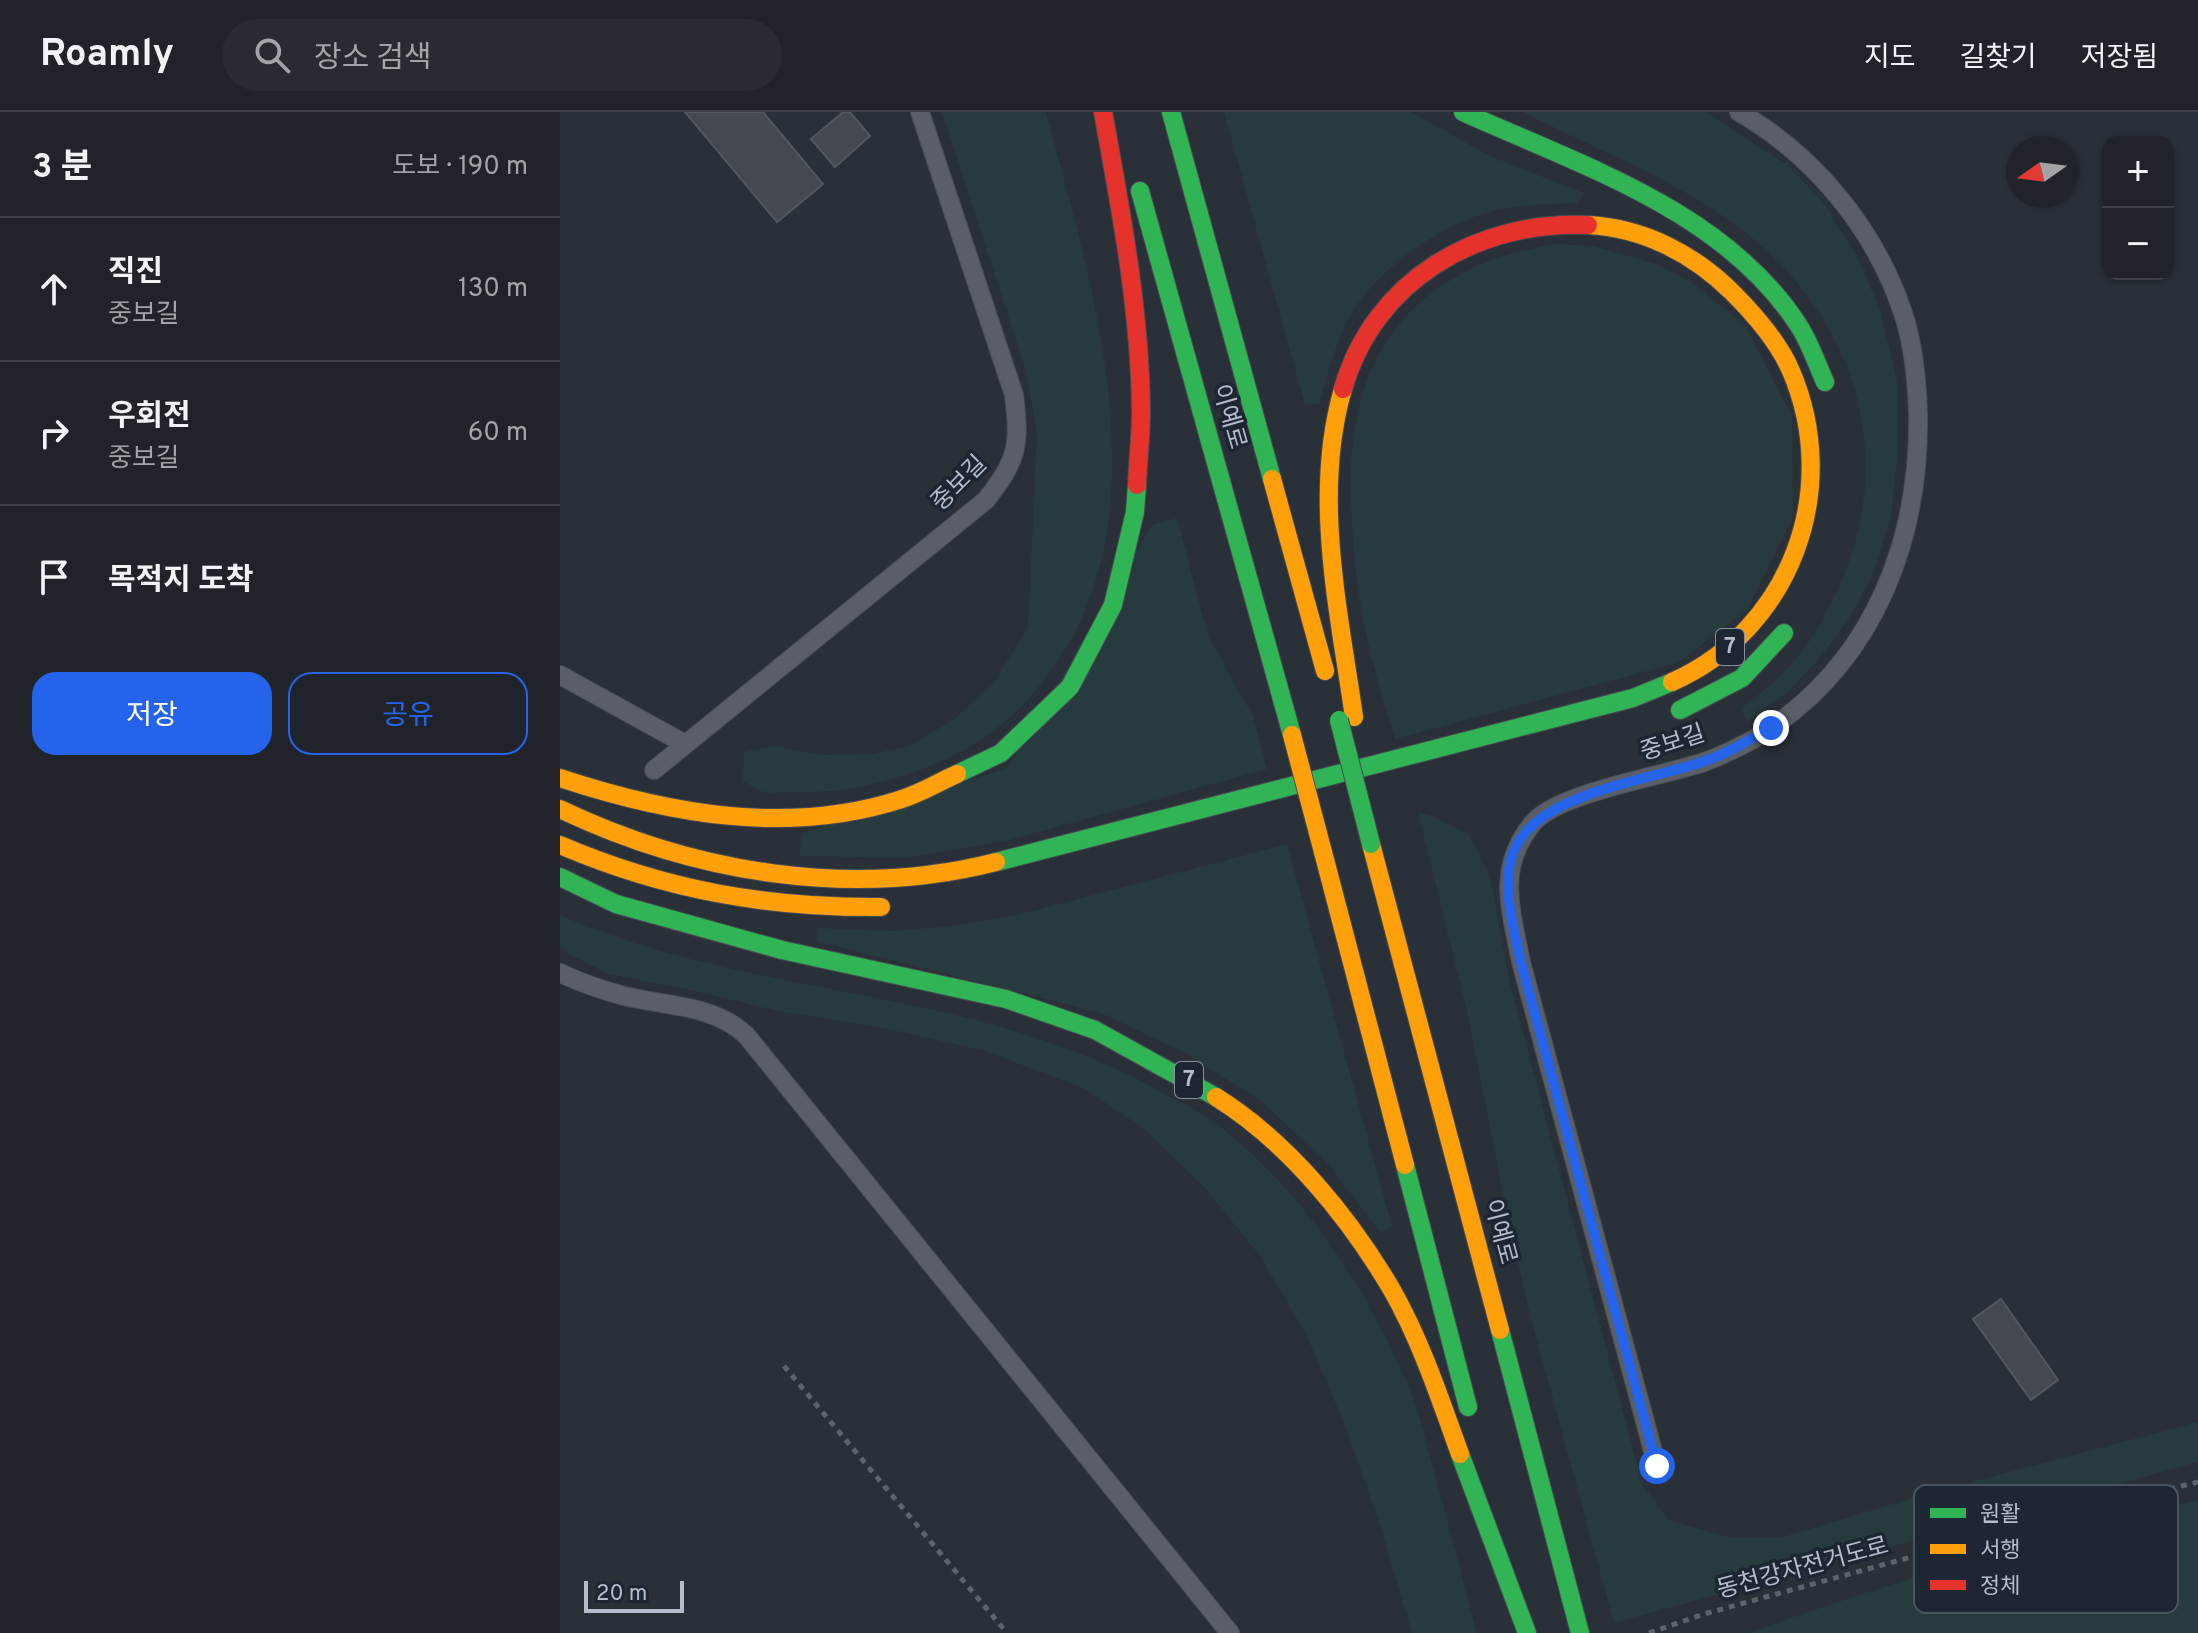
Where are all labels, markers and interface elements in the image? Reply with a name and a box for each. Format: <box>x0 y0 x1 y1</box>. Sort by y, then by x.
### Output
search box <box>222 19 782 91</box>
text: Roamly <box>40 31 174 80</box>
icon: search <box>250 33 294 77</box>
text: 장소 검색 <box>314 41 432 78</box>
text: 지도 <box>1864 41 1915 77</box>
text: 길찾기 <box>1959 41 2037 77</box>
text: 저장됨 <box>2081 41 2158 77</box>
north arrow <box>2006 136 2078 208</box>
map controls <box>2102 136 2174 280</box>
button: + <box>2102 136 2174 208</box>
text: 3 분 <box>32 147 92 190</box>
text: 도보 · 190 m <box>392 151 528 184</box>
button: − <box>2102 208 2174 280</box>
text: 직진 <box>108 255 163 292</box>
icon: ahead <box>32 267 76 311</box>
text: 130 m <box>458 273 528 306</box>
text: 중보길 <box>108 299 180 332</box>
street label: 이예로 <box>1204 381 1252 453</box>
text: 우회전 <box>108 399 191 436</box>
icon: right <box>32 411 76 455</box>
text: 60 m <box>468 417 528 450</box>
text: 중보길 <box>108 443 180 476</box>
street label: 중보길 <box>926 450 994 518</box>
icon: arrive <box>32 555 76 599</box>
text: 목적지 도착 <box>108 563 254 600</box>
road number: 7 <box>1716 629 1744 665</box>
button: 저장 <box>32 672 272 755</box>
button: 공유 <box>288 672 528 755</box>
route end <box>1753 710 1789 746</box>
street label: 중보길 <box>1637 719 1709 769</box>
road number: 7 <box>1175 1062 1203 1098</box>
street label: 이예로 <box>1476 1196 1522 1268</box>
route start <box>1639 1448 1675 1484</box>
legend <box>1914 1485 2178 1613</box>
text: 원활 <box>1980 1502 2020 1529</box>
street label: 동천강자전거도로 <box>1714 1532 1892 1606</box>
text: 서행 <box>1980 1538 2020 1565</box>
text: 정체 <box>1980 1574 2020 1601</box>
scale bar <box>584 1577 684 1613</box>
text: 20 m <box>596 1581 647 1608</box>

